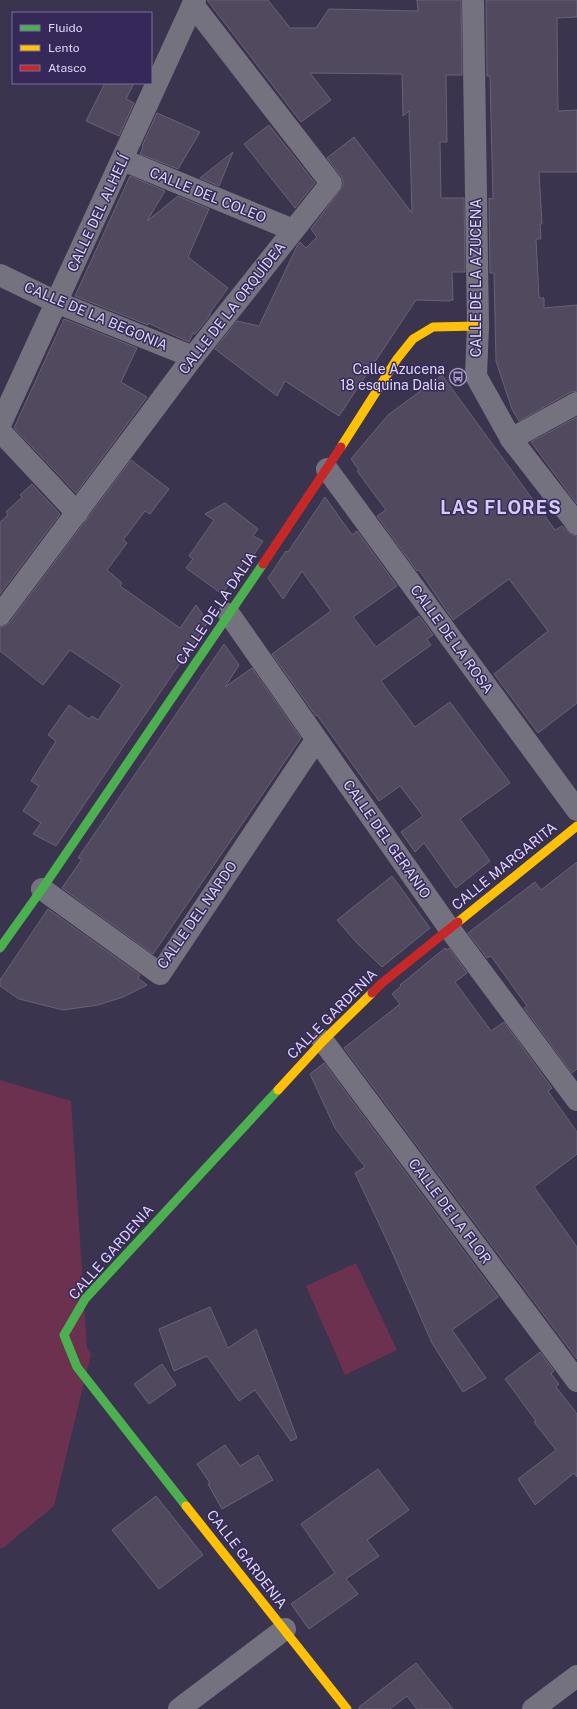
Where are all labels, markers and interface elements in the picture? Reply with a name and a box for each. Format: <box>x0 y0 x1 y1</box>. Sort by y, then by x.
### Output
legend <box>12 12 152 84</box>
text: Fluido <box>48 21 83 35</box>
text: Lento <box>48 41 80 55</box>
text: Atasco <box>48 61 87 75</box>
street label: CALLE DEL ALHELÍ <box>63 151 133 274</box>
street label: CALLE DEL COLEO <box>147 164 269 226</box>
street label: CALLE DE LA AZUCENA <box>468 199 484 357</box>
street label: CALLE DE LA ORQUÍDEA <box>175 238 289 377</box>
street label: CALLE DE LA BEGONIA <box>22 279 170 354</box>
place label: Calle Azucena 18 esquina Dalia <box>340 361 445 393</box>
bus stop icon: Calle Azucena 18 esquina Dalia <box>448 367 468 387</box>
district label: LAS FLORES <box>440 497 562 518</box>
street label: CALLE DE LA DALIA <box>172 549 260 667</box>
street label: CALLE DE LA ROSA <box>407 582 497 696</box>
street label: CALLE DEL GERANIO <box>340 777 434 901</box>
street label: CALLE MARGARITA <box>448 819 560 913</box>
street label: CALLE DEL NARDO <box>154 858 240 972</box>
street label: CALLE GARDENIA <box>284 966 380 1062</box>
street label: CALLE DE LA FLOR <box>405 1155 495 1267</box>
street label: CALLE GARDENIA <box>65 1201 157 1303</box>
street label: CALLE GARDENIA <box>204 1507 290 1611</box>

